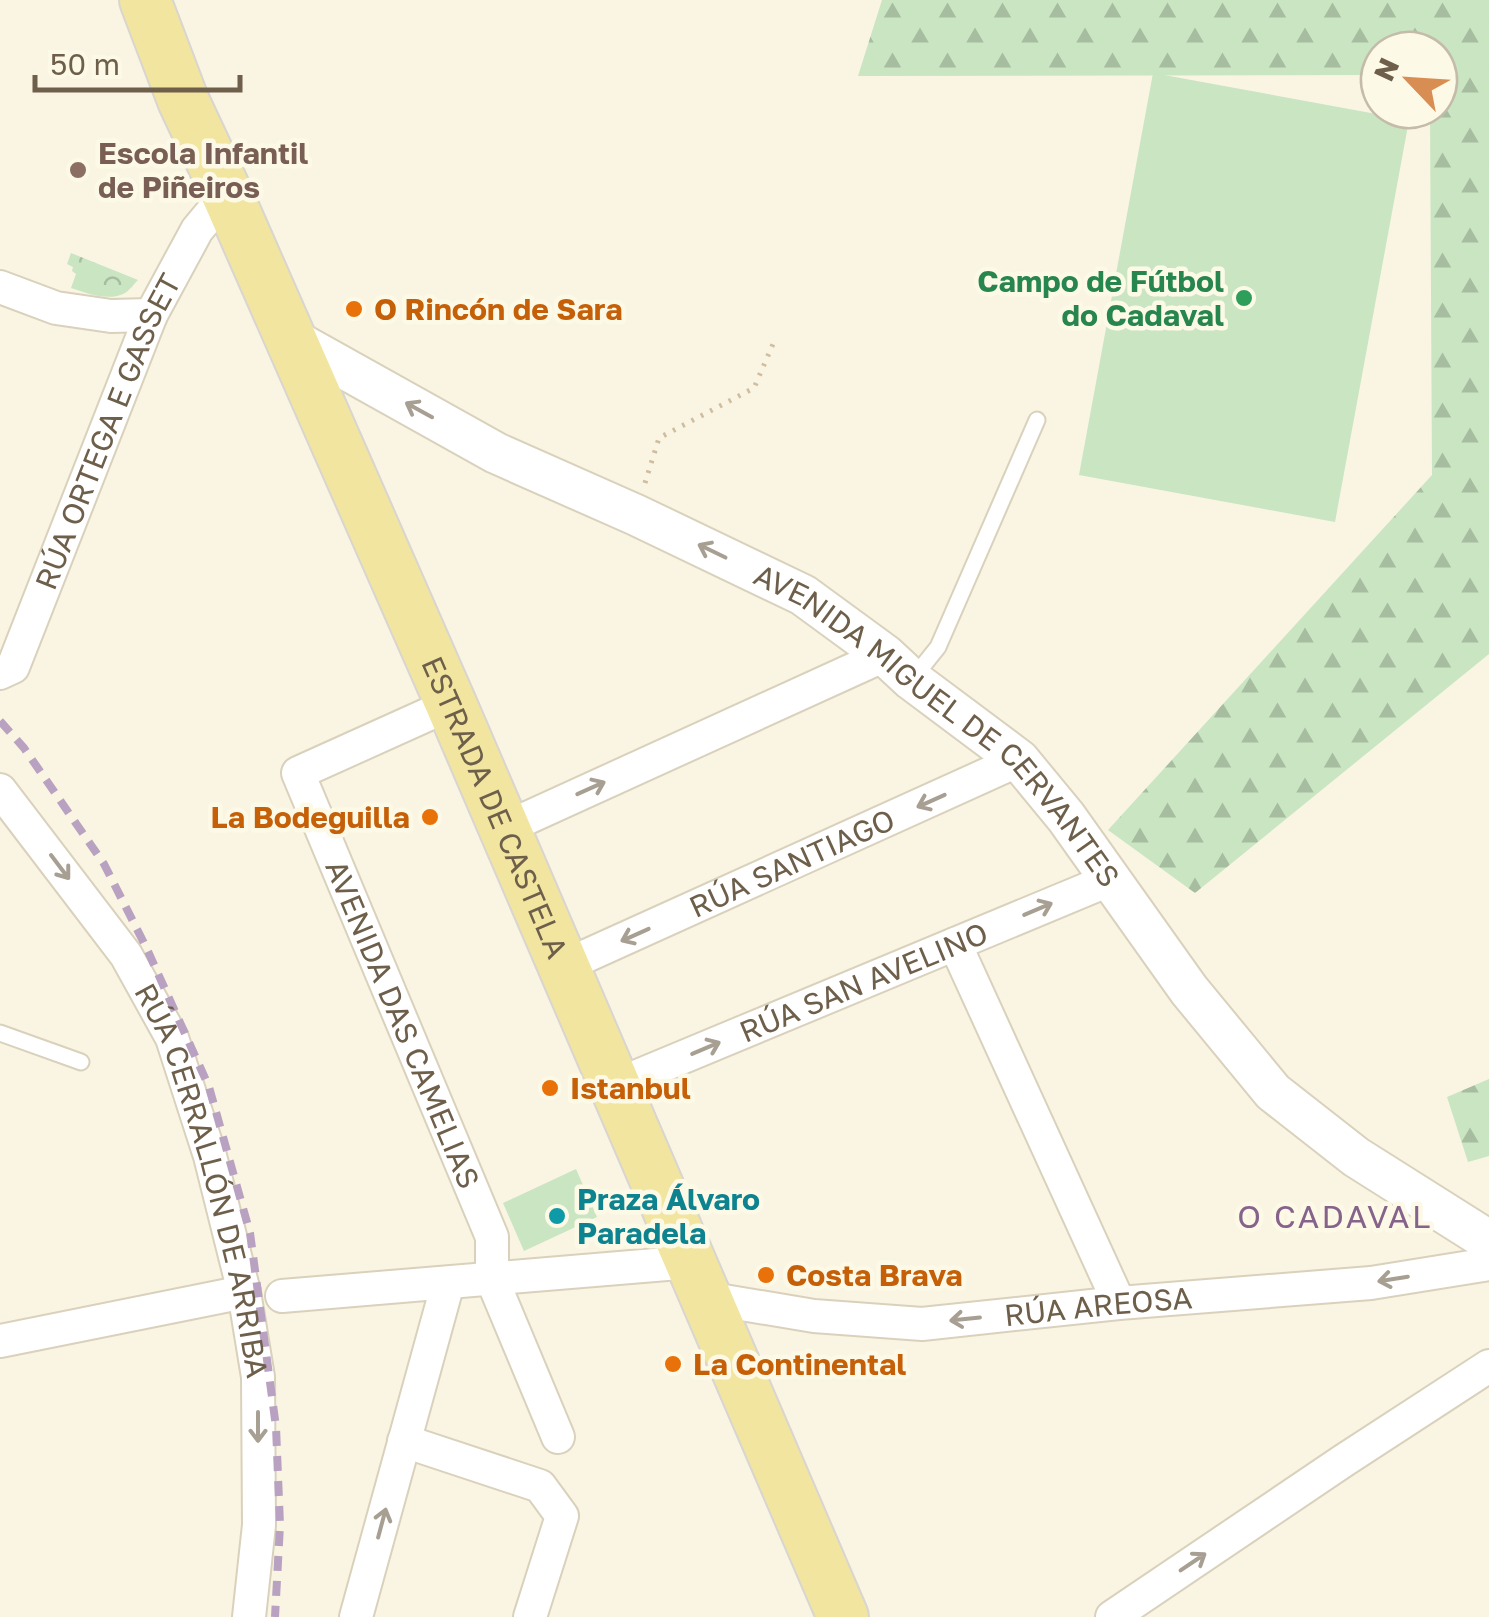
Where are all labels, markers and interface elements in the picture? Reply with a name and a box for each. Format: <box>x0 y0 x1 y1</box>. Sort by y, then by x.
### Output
scale bar <box>35 30 240 92</box>
north arrow <box>1359 30 1459 130</box>
text: 50 m <box>50 46 120 82</box>
text: N <box>1366 53 1405 86</box>
place label: Escola Infantil de Piñeiros <box>98 135 308 205</box>
marker: Escola Infantil de Piñeiros <box>67 159 89 181</box>
place label: Campo de Fútbol do Cadaval <box>977 263 1224 333</box>
street label: RÚA ORTEGA E GASSET <box>27 267 188 595</box>
marker: Campo de Fútbol do Cadaval <box>1233 287 1255 309</box>
place label: O Rincón de Sara <box>374 291 623 327</box>
marker: O Rincón de Sara <box>343 298 365 320</box>
one-way arrow <box>405 400 434 420</box>
one-way arrow <box>698 541 728 560</box>
street label: AVENIDA MIGUEL DE CERVANTES <box>749 556 1128 894</box>
street label: ESTRADA DE CASTELA <box>414 651 576 963</box>
one-way arrow <box>575 778 605 797</box>
one-way arrow <box>917 792 947 811</box>
place label: La Bodeguilla <box>210 799 410 835</box>
street label: RÚA SANTIAGO <box>683 801 900 925</box>
marker: La Bodeguilla <box>419 806 441 828</box>
one-way arrow <box>49 853 70 880</box>
street label: AVENIDA DAS CAMELIAS <box>318 855 488 1194</box>
one-way arrow <box>1022 899 1053 917</box>
street label: RÚA SAN AVELINO <box>734 915 993 1050</box>
one-way arrow <box>621 926 651 945</box>
street label: RÚA CERRALLÓN DE ARRIBA <box>127 977 276 1380</box>
one-way arrow <box>690 1037 721 1055</box>
place label: Istanbul <box>570 1070 691 1106</box>
marker: Istanbul <box>539 1077 561 1099</box>
place label: Praza Álvaro Paradela <box>577 1181 760 1251</box>
district label: O CADAVAL <box>1237 1197 1433 1235</box>
marker: Praza Álvaro Paradela <box>546 1205 568 1227</box>
place label: Costa Brava <box>786 1257 963 1293</box>
marker: Costa Brava <box>755 1264 777 1286</box>
one-way arrow <box>1377 1271 1409 1289</box>
street label: RÚA AREOSA <box>1003 1279 1194 1333</box>
one-way arrow <box>949 1310 981 1329</box>
place label: La Continental <box>693 1346 906 1382</box>
marker: La Continental <box>662 1353 684 1375</box>
one-way arrow <box>248 1410 268 1442</box>
one-way arrow <box>373 1508 392 1539</box>
one-way arrow <box>1179 1552 1207 1573</box>

